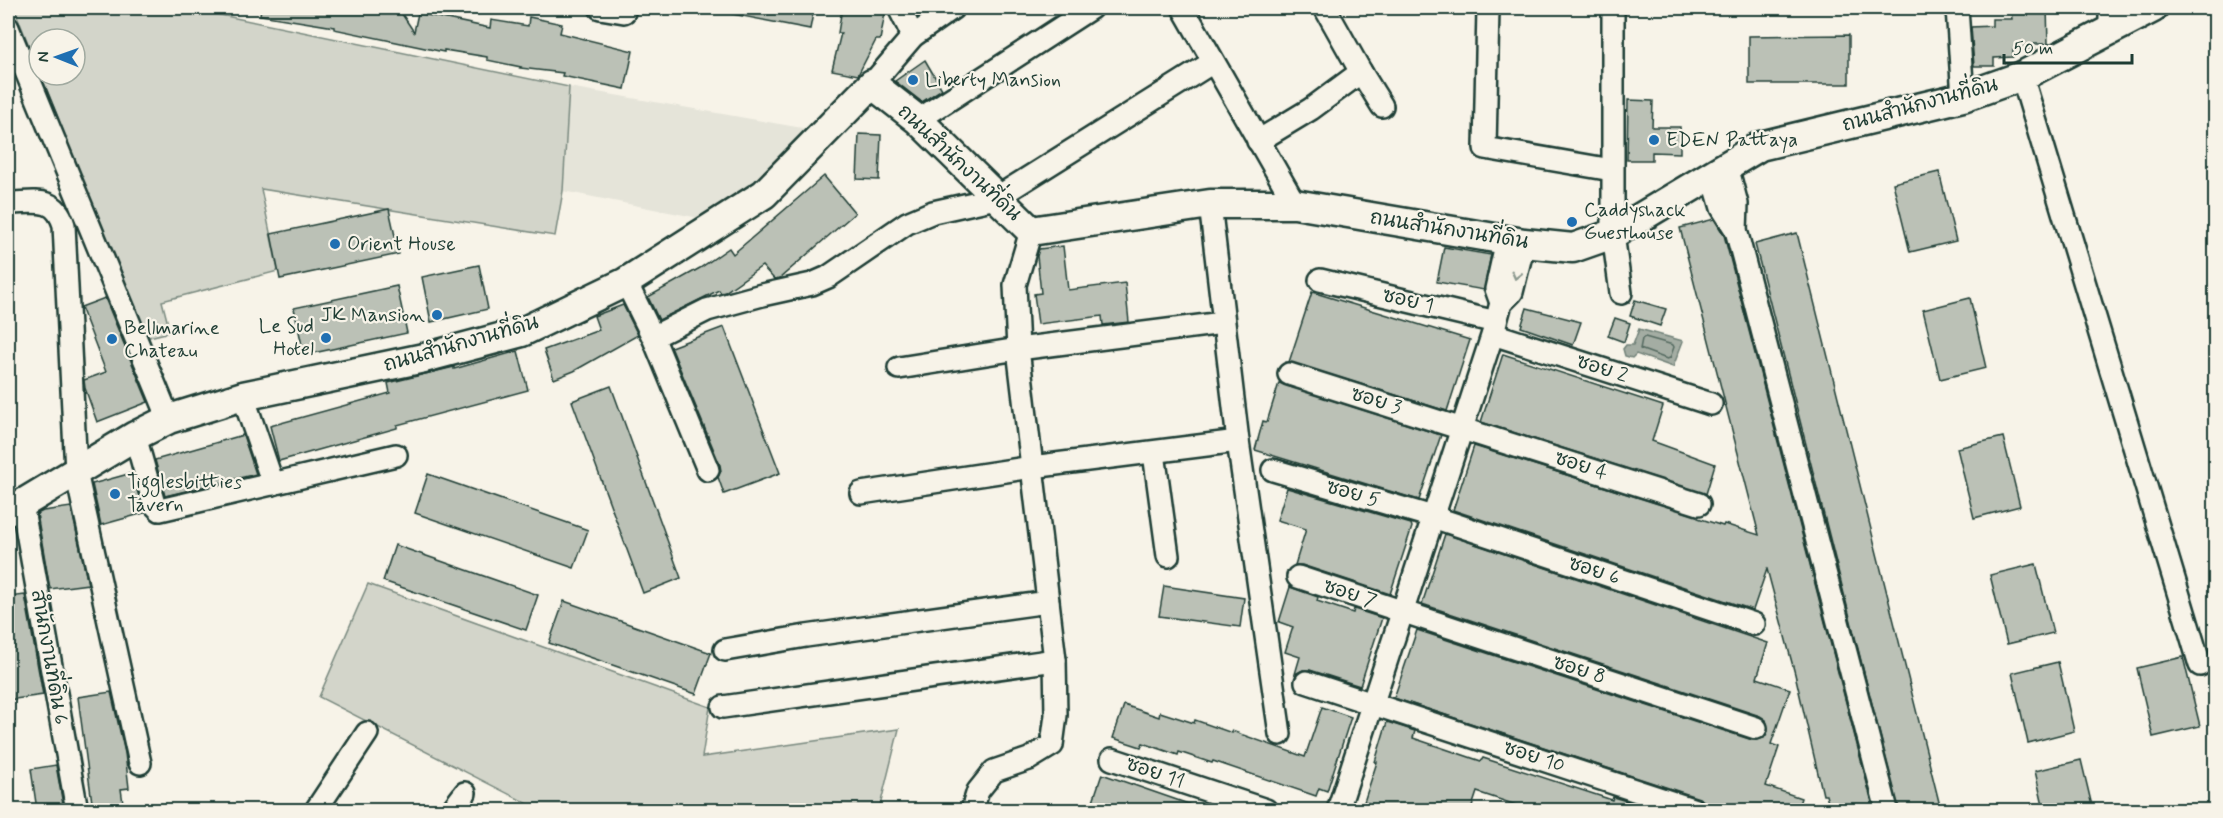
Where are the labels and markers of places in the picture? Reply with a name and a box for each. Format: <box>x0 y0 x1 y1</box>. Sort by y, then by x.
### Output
place label: Liberty Mansion <box>925 67 1061 94</box>
marker: Liberty Mansion <box>906 73 920 87</box>
place label: EDEN Pattaya <box>1666 127 1798 154</box>
marker: EDEN Pattaya <box>1647 133 1661 147</box>
place label: Caddyshack Guesthouse <box>1584 197 1685 247</box>
marker: Caddyshack Guesthouse <box>1565 215 1579 229</box>
place label: Orient House <box>347 231 456 258</box>
marker: Orient House <box>328 237 342 251</box>
place label: JK Mansion <box>321 302 425 329</box>
marker: JK Mansion <box>430 308 444 322</box>
place label: Le Sud Hotel <box>259 313 314 363</box>
place label: Bellmarine Chateau <box>124 315 220 365</box>
marker: Le Sud Hotel <box>319 331 333 345</box>
marker: Bellmarine Chateau <box>105 332 119 346</box>
place label: Tigglesbitties Tavern <box>127 469 242 519</box>
marker: Tigglesbitties Tavern <box>108 487 122 501</box>

